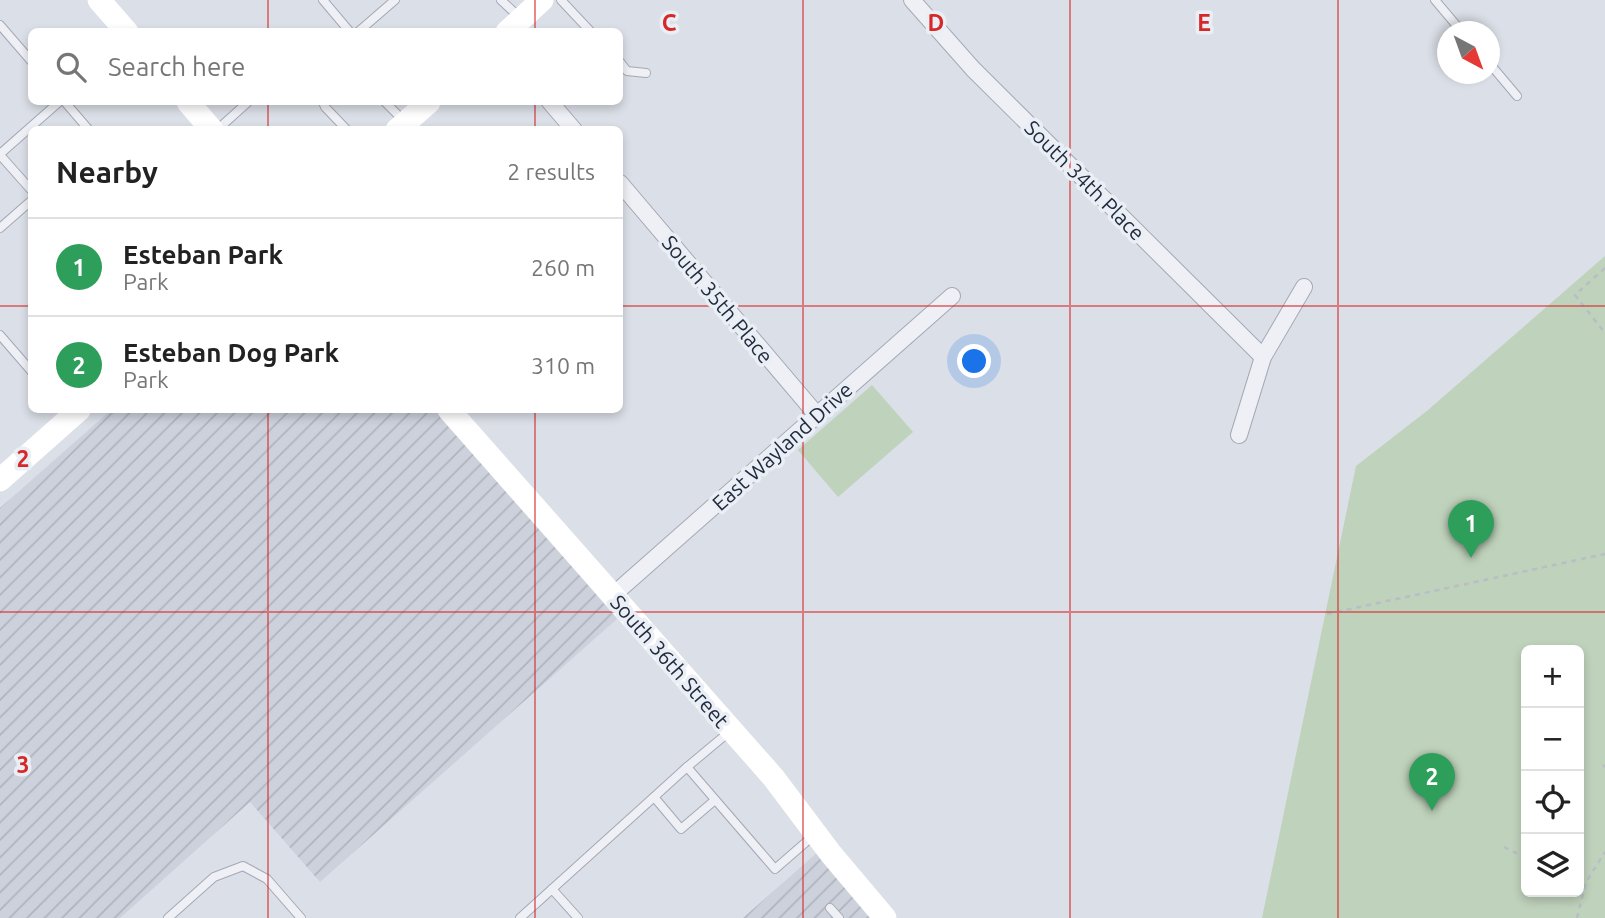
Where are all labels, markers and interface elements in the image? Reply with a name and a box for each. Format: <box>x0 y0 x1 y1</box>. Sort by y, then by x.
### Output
text: C <box>662 10 677 35</box>
text: D <box>928 10 944 35</box>
text: E <box>1197 10 1211 35</box>
north arrow <box>1437 21 1500 84</box>
search box <box>28 28 623 105</box>
icon: search <box>52 48 90 86</box>
text: Search here <box>108 52 245 81</box>
street label: South 34th Place <box>1020 115 1150 245</box>
text: Nearby <box>56 155 158 189</box>
text: 2 results <box>507 159 595 184</box>
street label: South 35th Place <box>658 230 778 368</box>
text: Esteban Park <box>123 240 283 269</box>
text: 1 <box>73 255 85 280</box>
text: 260 m <box>531 255 595 280</box>
text: Park <box>123 269 169 294</box>
text: Esteban Dog Park <box>123 338 339 367</box>
your location <box>957 344 991 378</box>
text: 2 <box>73 353 85 378</box>
text: 310 m <box>531 353 595 378</box>
text: Park <box>123 367 169 392</box>
street label: East Wayland Drive <box>707 377 857 515</box>
text: 2 <box>17 446 29 471</box>
pin: 1 <box>1448 500 1494 558</box>
street label: South 36th Street <box>606 590 734 732</box>
map controls <box>1521 645 1584 897</box>
button: + <box>1521 645 1584 708</box>
button: − <box>1521 708 1584 771</box>
text: 3 <box>17 752 29 777</box>
pin: 2 <box>1409 753 1455 811</box>
button: locate <box>1521 771 1584 834</box>
button: layers <box>1521 834 1584 897</box>

